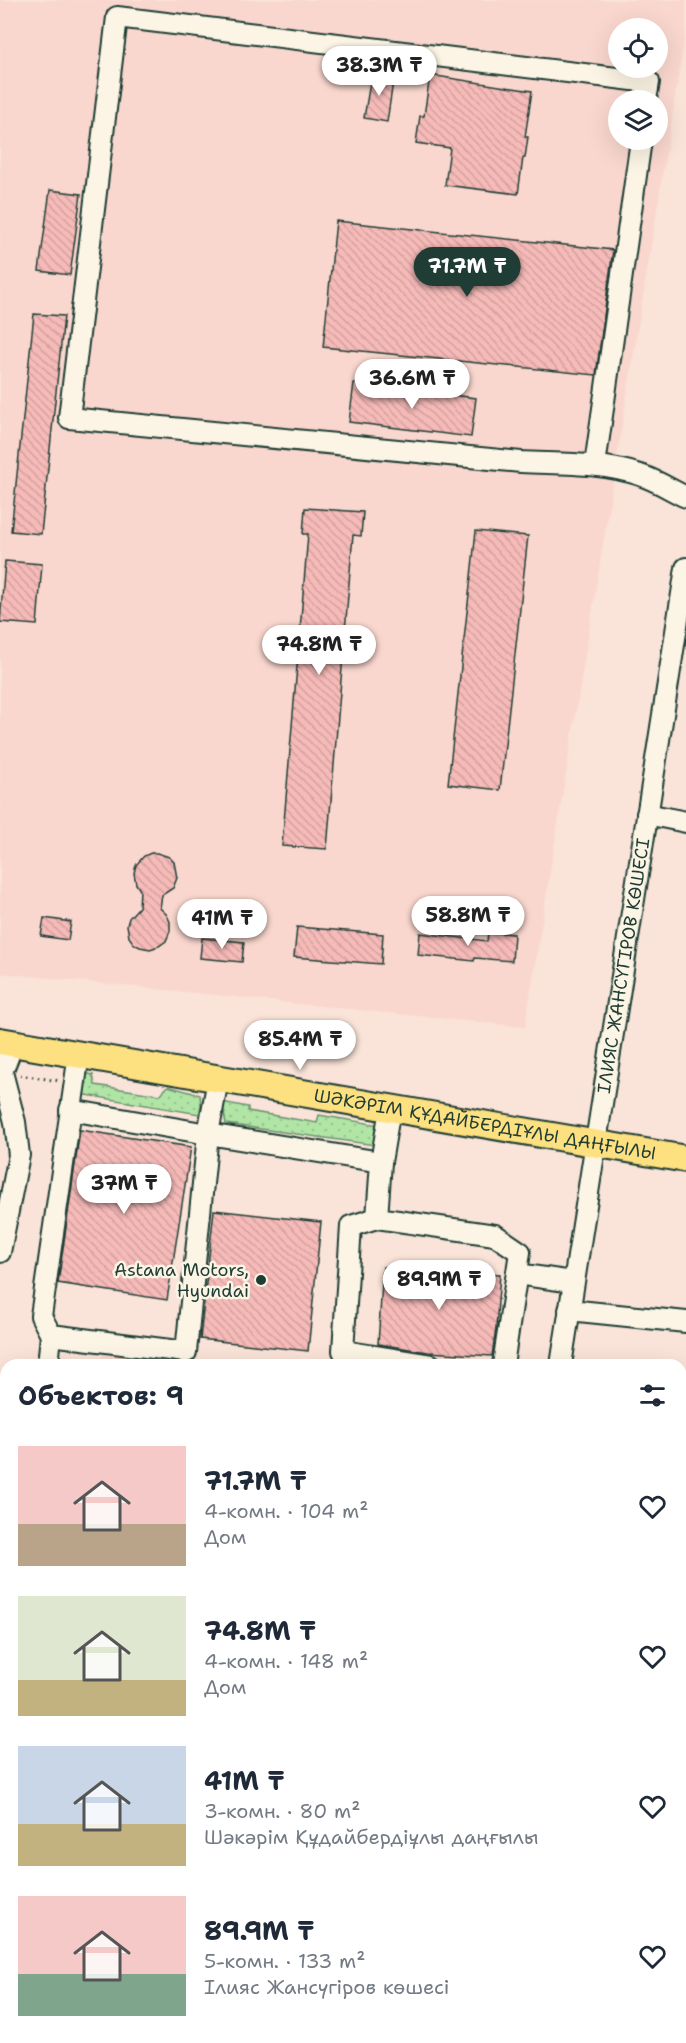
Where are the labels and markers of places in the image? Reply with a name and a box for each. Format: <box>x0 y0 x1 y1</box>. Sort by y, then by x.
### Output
pin: 38.3M ₸ <box>324 46 434 97</box>
pin: 71.7M ₸ <box>412 247 522 298</box>
pin: 36.6M ₸ <box>357 359 467 410</box>
pin: 74.8M ₸ <box>264 625 374 676</box>
pin: 58.8M ₸ <box>413 896 523 947</box>
pin: 41M ₸ <box>180 899 264 950</box>
pin: 85.4M ₸ <box>245 1020 355 1071</box>
pin: 37M ₸ <box>82 1164 166 1215</box>
place label: Astana Motors, Hyundai <box>114 1258 249 1303</box>
pin: 89.9M ₸ <box>384 1260 494 1311</box>
marker: Astana Motors, Hyundai <box>254 1273 268 1287</box>

